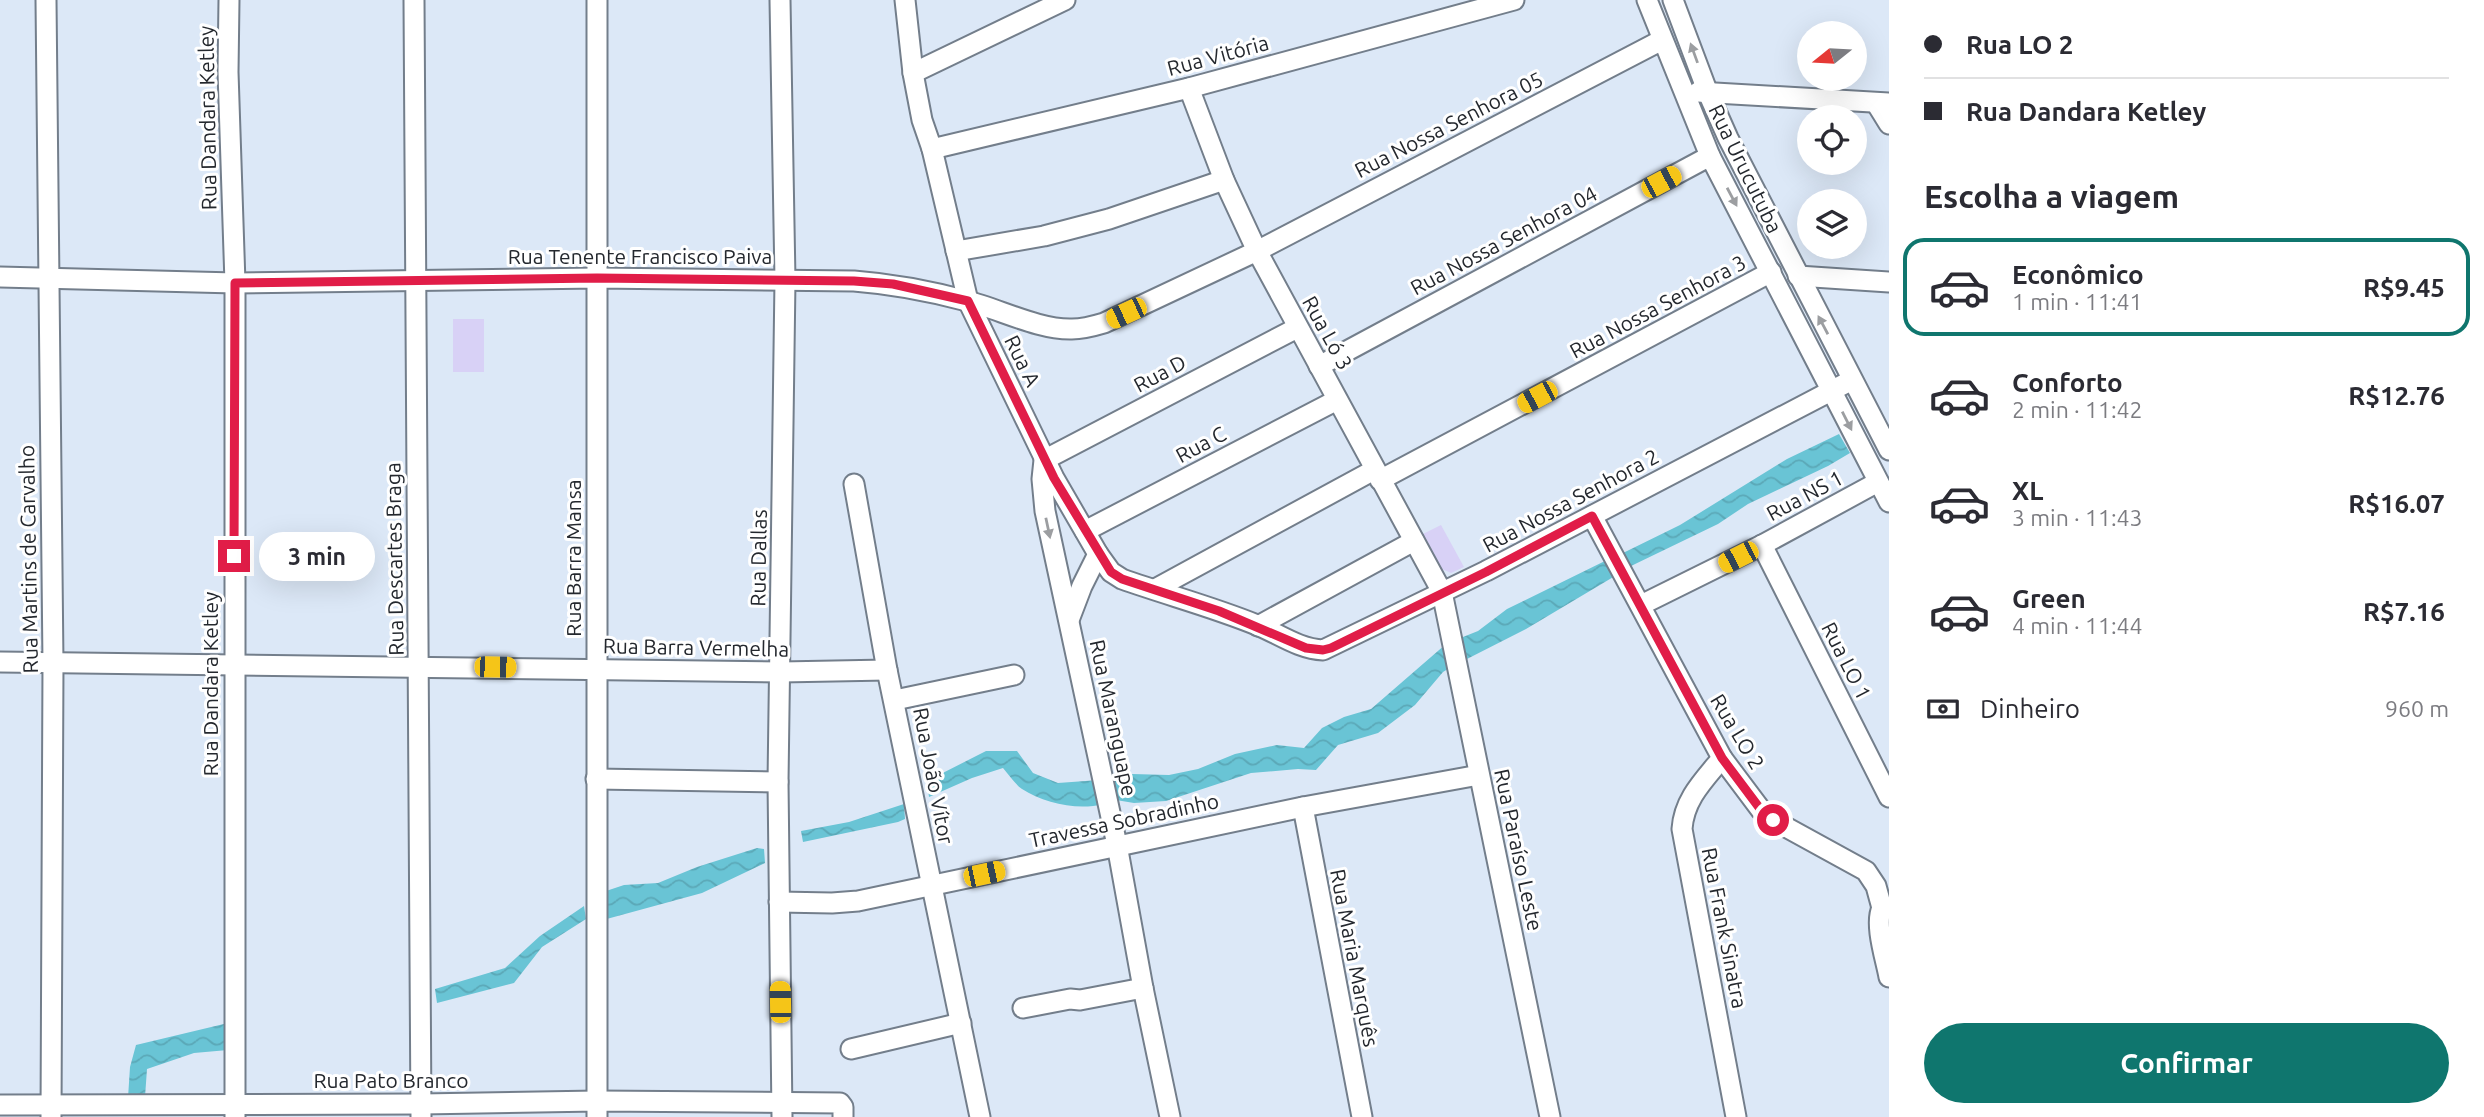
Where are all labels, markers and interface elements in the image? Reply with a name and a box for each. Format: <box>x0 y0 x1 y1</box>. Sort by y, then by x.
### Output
north arrow <box>1797 21 1867 91</box>
map controls <box>1797 21 1867 259</box>
street label: Rua Dandara Ketley <box>193 26 221 210</box>
street label: Rua Vitória <box>1164 30 1271 80</box>
text: Rua LO 2 <box>1966 30 2073 59</box>
one-way arrow <box>1688 43 1699 64</box>
street label: Rua Nossa Senhora 05 <box>1350 66 1547 182</box>
text: Rua Dandara Ketley <box>1966 97 2206 126</box>
street label: Rua Urucutuba <box>1704 100 1787 237</box>
button: locate <box>1797 105 1867 175</box>
car <box>1638 163 1685 201</box>
text: Escolha a viagem <box>1924 178 2179 214</box>
street label: Rua Nossa Senhora 04 <box>1406 181 1601 300</box>
one-way arrow <box>1726 188 1738 207</box>
button: layers <box>1797 189 1867 259</box>
street label: Rua Tenente Francisco Paiva <box>508 244 772 268</box>
street label: Rua Nossa Senhora 3 <box>1565 250 1750 363</box>
icon: car <box>1928 256 1991 319</box>
text: Econômico <box>2012 260 2144 289</box>
text: R$9.45 <box>2363 273 2445 302</box>
text: 1 min · 11:41 <box>2012 289 2143 314</box>
street label: Rua Ló 3 <box>1298 292 1358 373</box>
car <box>1103 295 1150 331</box>
one-way arrow <box>1818 315 1829 335</box>
street label: Rua A <box>1000 331 1046 391</box>
street label: Rua D <box>1129 349 1190 397</box>
icon: car <box>1928 364 1991 427</box>
text: Conforto <box>2012 368 2123 397</box>
car <box>1514 378 1561 416</box>
text: R$12.76 <box>2348 381 2445 410</box>
text: 2 min · 11:42 <box>2012 397 2143 422</box>
one-way arrow <box>1841 412 1853 432</box>
street label: Rua C <box>1171 421 1230 467</box>
street label: Rua Nossa Senhora 2 <box>1478 444 1663 557</box>
street label: Rua Martins de Carvalho <box>14 445 42 673</box>
street label: Rua Descartes Braga <box>380 462 408 656</box>
street label: Rua NS 1 <box>1762 465 1847 525</box>
icon: car <box>1928 472 1991 535</box>
text: XL <box>2012 476 2043 505</box>
street label: Rua Barra Mansa <box>561 479 585 637</box>
text: R$16.07 <box>2348 489 2445 518</box>
text: 3 min · 11:43 <box>2012 505 2143 530</box>
street label: Rua Dallas <box>745 509 771 607</box>
one-way arrow <box>1043 517 1054 539</box>
callout: 3 min <box>258 532 374 580</box>
car <box>1715 538 1762 576</box>
route end <box>218 540 250 572</box>
text: 3 min <box>288 544 346 569</box>
icon: car <box>1928 580 1991 643</box>
text: Green <box>2012 584 2086 613</box>
street label: Rua Dandara Ketley <box>198 592 222 776</box>
text: R$7.16 <box>2363 597 2445 626</box>
text: 4 min · 11:44 <box>2012 613 2143 638</box>
street label: Rua LO 1 <box>1817 618 1877 703</box>
street label: Rua Barra Vermelha <box>603 633 789 661</box>
street label: Rua Maranguape <box>1086 637 1142 798</box>
car <box>474 656 517 678</box>
street label: Rua LO 2 <box>1706 689 1770 774</box>
icon: cash <box>1924 690 1962 728</box>
text: Dinheiro <box>1980 694 2080 723</box>
text: 960 m <box>2385 696 2449 721</box>
street label: Rua João Vítor <box>909 705 959 846</box>
street label: Rua Paraíso Leste <box>1490 767 1548 933</box>
street label: Travessa Sobradinho <box>1027 788 1221 852</box>
route start <box>1757 804 1789 836</box>
street label: Rua Frank Sinatra <box>1698 845 1752 1010</box>
car <box>962 859 1007 889</box>
street label: Rua Maria Marquês <box>1326 867 1384 1049</box>
car <box>770 981 791 1023</box>
button: Confirmar <box>1924 1023 2449 1103</box>
street label: Rua Pato Branco <box>313 1068 469 1092</box>

